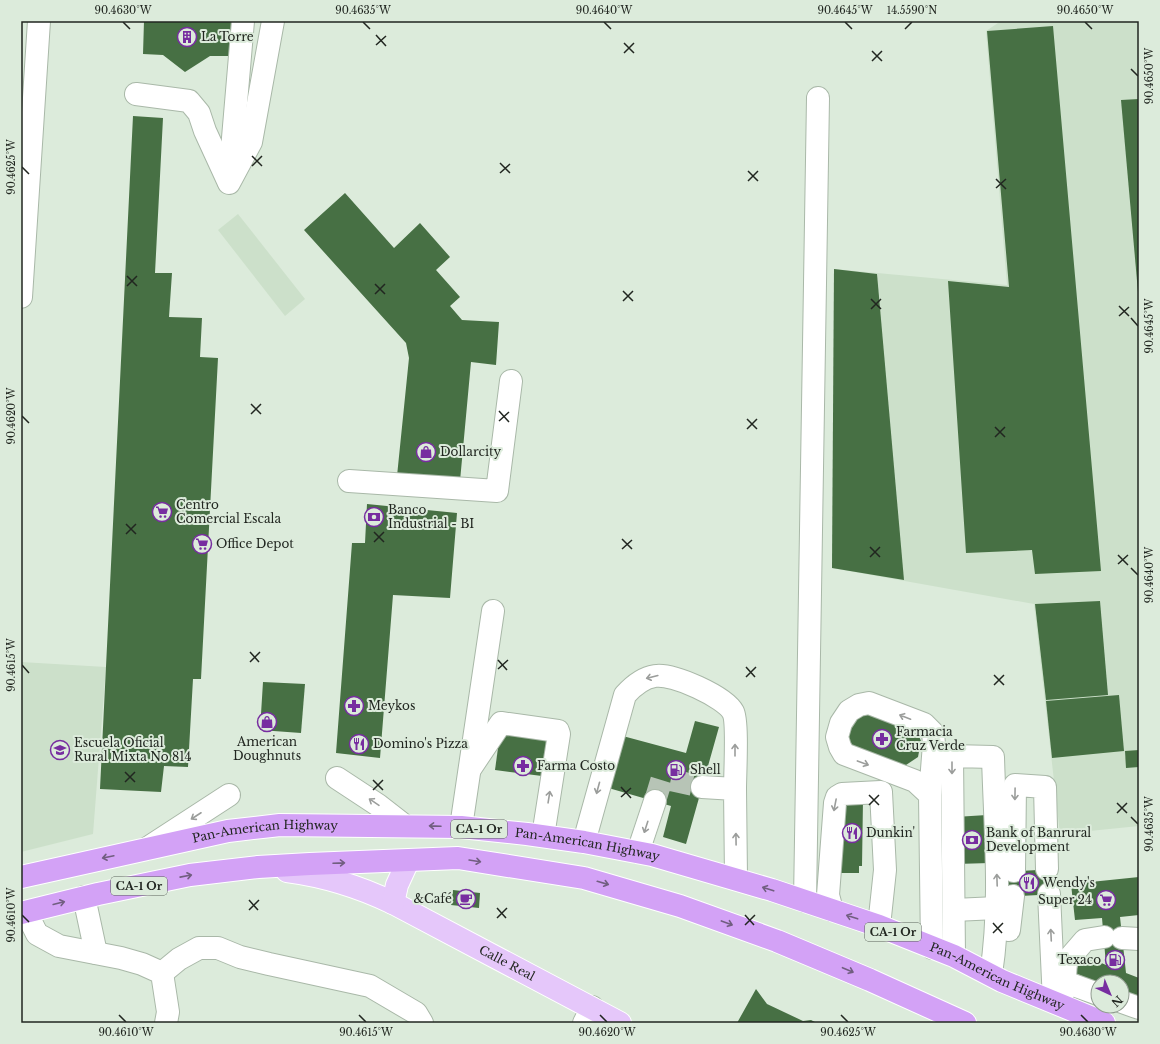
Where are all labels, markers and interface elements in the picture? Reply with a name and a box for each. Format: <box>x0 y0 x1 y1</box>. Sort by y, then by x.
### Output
text: 90.4630°W <box>95 4 152 17</box>
text: 90.4635°W <box>335 4 391 17</box>
text: 90.4640°W <box>576 4 632 17</box>
text: 90.4645°W <box>817 4 873 17</box>
text: 14.5590°N <box>887 4 937 17</box>
text: 90.4650°W <box>1057 4 1113 17</box>
building icon: La Torre <box>176 26 198 48</box>
place label: La Torre <box>201 29 254 44</box>
text: 90.4650°W <box>1143 48 1156 104</box>
text: 90.4625°W <box>5 139 18 195</box>
text: 90.4645°W <box>1143 298 1156 354</box>
text: 90.4620°W <box>5 387 18 444</box>
shop icon: Dollarcity <box>415 441 437 463</box>
place label: Dollarcity <box>440 444 502 459</box>
place label: Centro Comercial Escala <box>176 497 281 526</box>
supermarket icon: Centro Comercial Escala <box>151 501 173 523</box>
place label: Banco Industrial - BI <box>388 502 474 531</box>
bank icon: Banco Industrial - BI <box>363 506 385 528</box>
supermarket icon: Office Depot <box>191 533 213 555</box>
place label: Office Depot <box>216 536 294 551</box>
text: 90.4640°W <box>1143 547 1156 603</box>
text: 90.4615°W <box>5 638 18 692</box>
one-way arrow <box>646 674 659 682</box>
pharmacy icon: Meykos <box>343 695 365 717</box>
place label: Meykos <box>368 698 415 713</box>
shop icon: American Doughnuts <box>256 711 278 733</box>
one-way arrow <box>900 713 912 721</box>
place label: Farmacia Cruz Verde <box>896 724 965 753</box>
pharmacy icon: Farmacia Cruz Verde <box>871 728 893 750</box>
restaurant icon: Domino's Pizza <box>348 733 370 755</box>
place label: American Doughnuts <box>233 734 301 763</box>
place label: Escuela Oficial Rural Mixta No 814 <box>74 735 192 764</box>
place label: Domino's Pizza <box>373 736 468 751</box>
school or university icon: Escuela Oficial Rural Mixta No 814 <box>49 739 71 761</box>
one-way arrow <box>731 744 739 757</box>
pharmacy icon: Farma Costo <box>512 755 534 777</box>
place label: Farma Costo <box>537 758 615 773</box>
fuel station icon: Shell <box>665 759 687 781</box>
one-way arrow <box>857 759 869 767</box>
one-way arrow <box>948 761 956 774</box>
place label: Shell <box>690 762 721 777</box>
one-way arrow <box>594 781 601 794</box>
one-way arrow <box>1011 787 1019 800</box>
one-way arrow <box>545 791 553 804</box>
text: 90.4635°W <box>1143 796 1156 852</box>
one-way arrow <box>368 798 380 806</box>
one-way arrow <box>831 798 839 811</box>
one-way arrow <box>191 812 202 820</box>
street label: Pan-American Highway <box>191 817 338 846</box>
road number: CA-1 Or <box>451 820 507 838</box>
one-way arrow <box>642 820 649 833</box>
restaurant icon: Dunkin' <box>841 822 863 844</box>
one-way arrow <box>429 823 442 830</box>
street label: Pan-American Highway <box>514 825 662 864</box>
place label: Dunkin' <box>866 825 915 840</box>
place label: Bank of Banrural Development <box>986 825 1091 854</box>
bank icon: Bank of Banrural Development <box>961 829 983 851</box>
one-way arrow <box>732 833 740 846</box>
one-way arrow <box>102 853 115 861</box>
one-way arrow <box>468 857 481 865</box>
one-way arrow <box>332 859 345 867</box>
one-way arrow <box>179 872 192 880</box>
restaurant icon: Wendy's <box>1018 872 1040 894</box>
one-way arrow <box>993 874 1001 887</box>
place label: Wendy's <box>1042 875 1095 890</box>
road number: CA-1 Or <box>111 877 167 895</box>
one-way arrow <box>596 880 609 887</box>
one-way arrow <box>762 885 775 892</box>
text: 90.4610°W <box>5 887 18 943</box>
cafe icon: &Café <box>455 888 477 910</box>
supermarket icon: Super 24 <box>1095 889 1117 911</box>
place label: &Café <box>414 891 452 906</box>
place label: Super 24 <box>1038 892 1092 907</box>
one-way arrow <box>52 899 65 907</box>
one-way arrow <box>846 913 859 920</box>
one-way arrow <box>720 919 732 927</box>
road number: CA-1 Or <box>865 923 921 941</box>
one-way arrow <box>1047 929 1054 942</box>
street label: Pan-American Highway <box>928 939 1067 1013</box>
street label: Calle Real <box>477 942 538 984</box>
fuel station icon: Texaco <box>1104 949 1126 971</box>
place label: Texaco <box>1058 952 1101 967</box>
one-way arrow <box>841 967 853 975</box>
north arrow <box>1090 974 1130 1014</box>
text: N <box>1108 993 1126 1010</box>
text: 90.4610°W <box>98 1026 154 1039</box>
text: 90.4615°W <box>339 1026 393 1039</box>
text: 90.4620°W <box>579 1026 636 1039</box>
text: 90.4625°W <box>820 1026 876 1039</box>
text: 90.4630°W <box>1060 1026 1117 1039</box>

